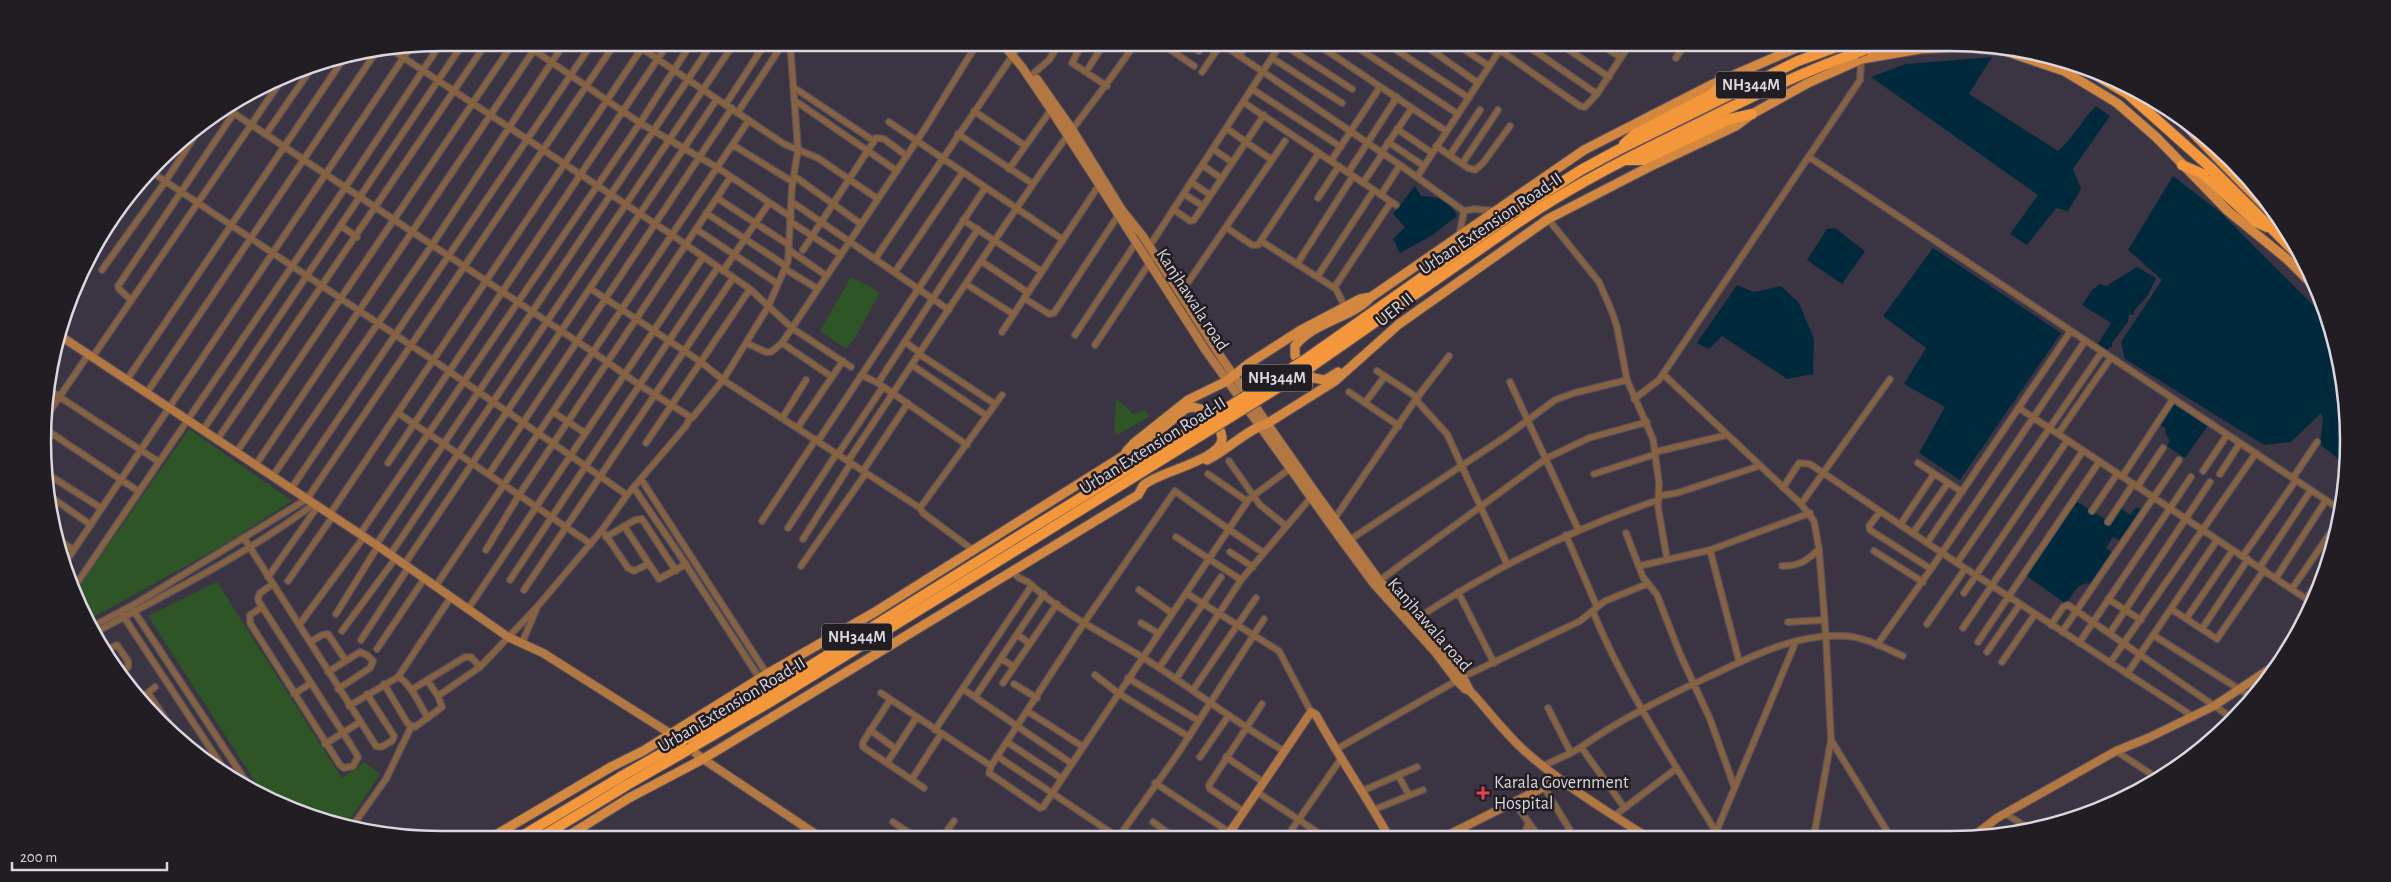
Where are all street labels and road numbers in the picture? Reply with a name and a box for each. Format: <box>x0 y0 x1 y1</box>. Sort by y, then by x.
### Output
road number: NH344M <box>1716 72 1786 98</box>
street label: Urban Extension Road-II <box>1416 169 1566 279</box>
street label: Kanjhawala road <box>1152 246 1232 354</box>
street label: UER II <box>1373 290 1417 330</box>
road number: NH344M <box>1242 364 1312 392</box>
street label: Urban Extension Road-II <box>1077 394 1229 498</box>
street label: Kanjhawala road <box>1384 575 1474 675</box>
road number: NH344M <box>822 624 892 650</box>
street label: Urban Extension Road-II <box>655 654 809 756</box>

